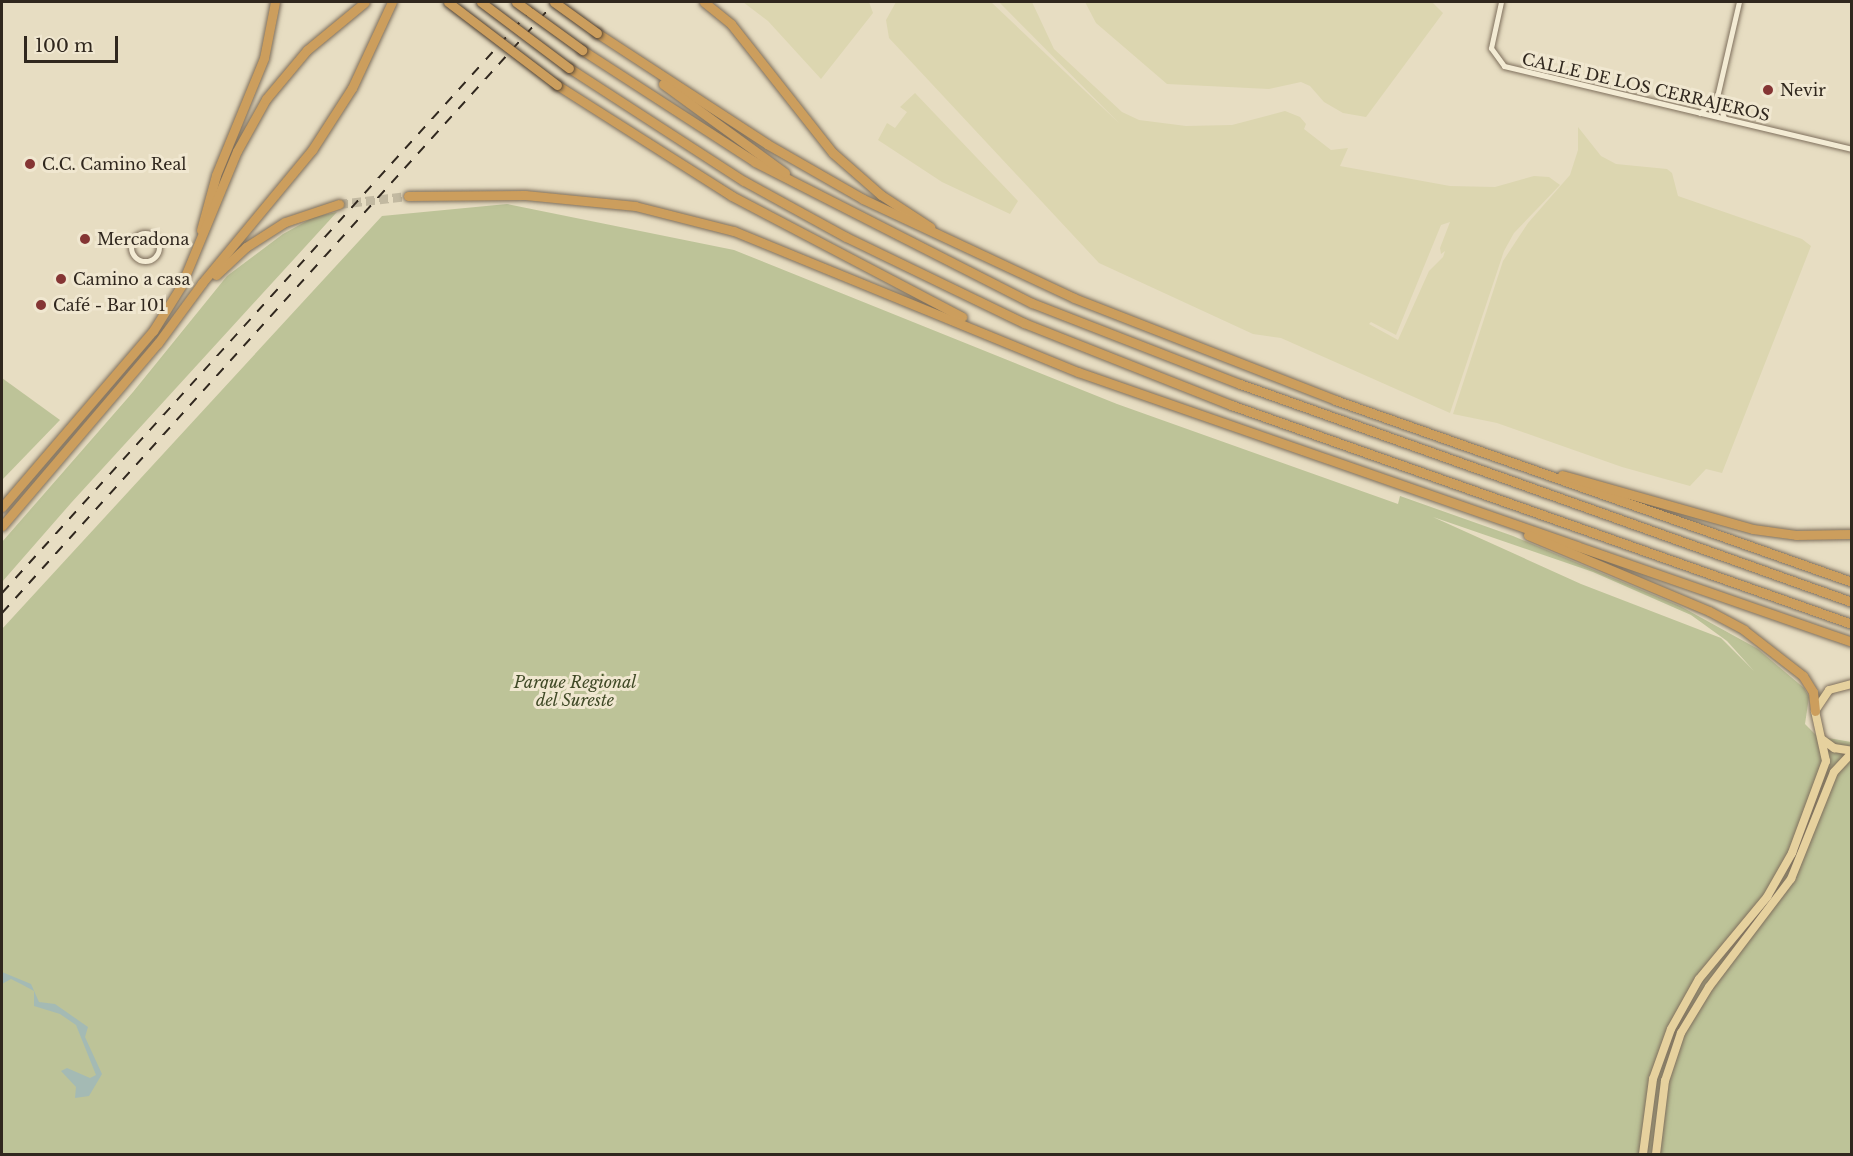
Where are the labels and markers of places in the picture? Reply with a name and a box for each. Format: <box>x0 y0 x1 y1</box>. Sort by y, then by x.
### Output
place label: Nevir <box>1780 80 1826 100</box>
marker: Nevir <box>1761 83 1775 97</box>
place label: C.C. Camino Real <box>42 154 186 174</box>
marker: C.C. Camino Real <box>23 157 37 171</box>
place label: Mercadona <box>97 229 189 249</box>
marker: Mercadona <box>78 232 92 246</box>
place label: Camino a casa <box>73 269 190 289</box>
marker: Camino a casa <box>54 272 68 286</box>
place label: Café - Bar 101 <box>53 295 166 315</box>
marker: Café - Bar 101 <box>34 298 48 312</box>

